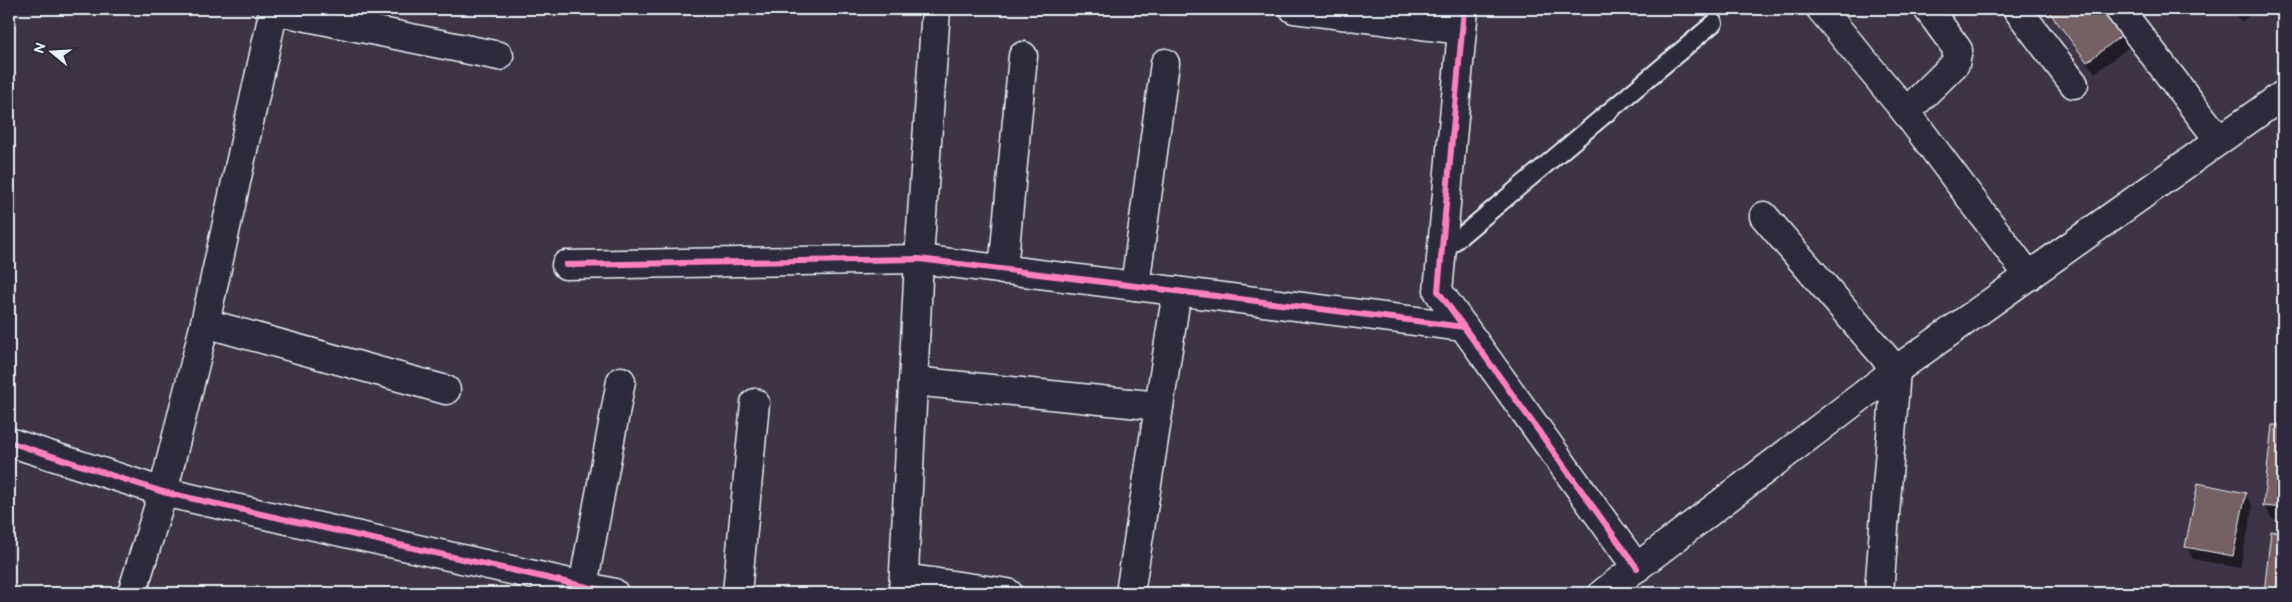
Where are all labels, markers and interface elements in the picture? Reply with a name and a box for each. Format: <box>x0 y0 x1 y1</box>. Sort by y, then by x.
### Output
north arrow <box>28 28 78 78</box>
text: N <box>30 41 50 56</box>

